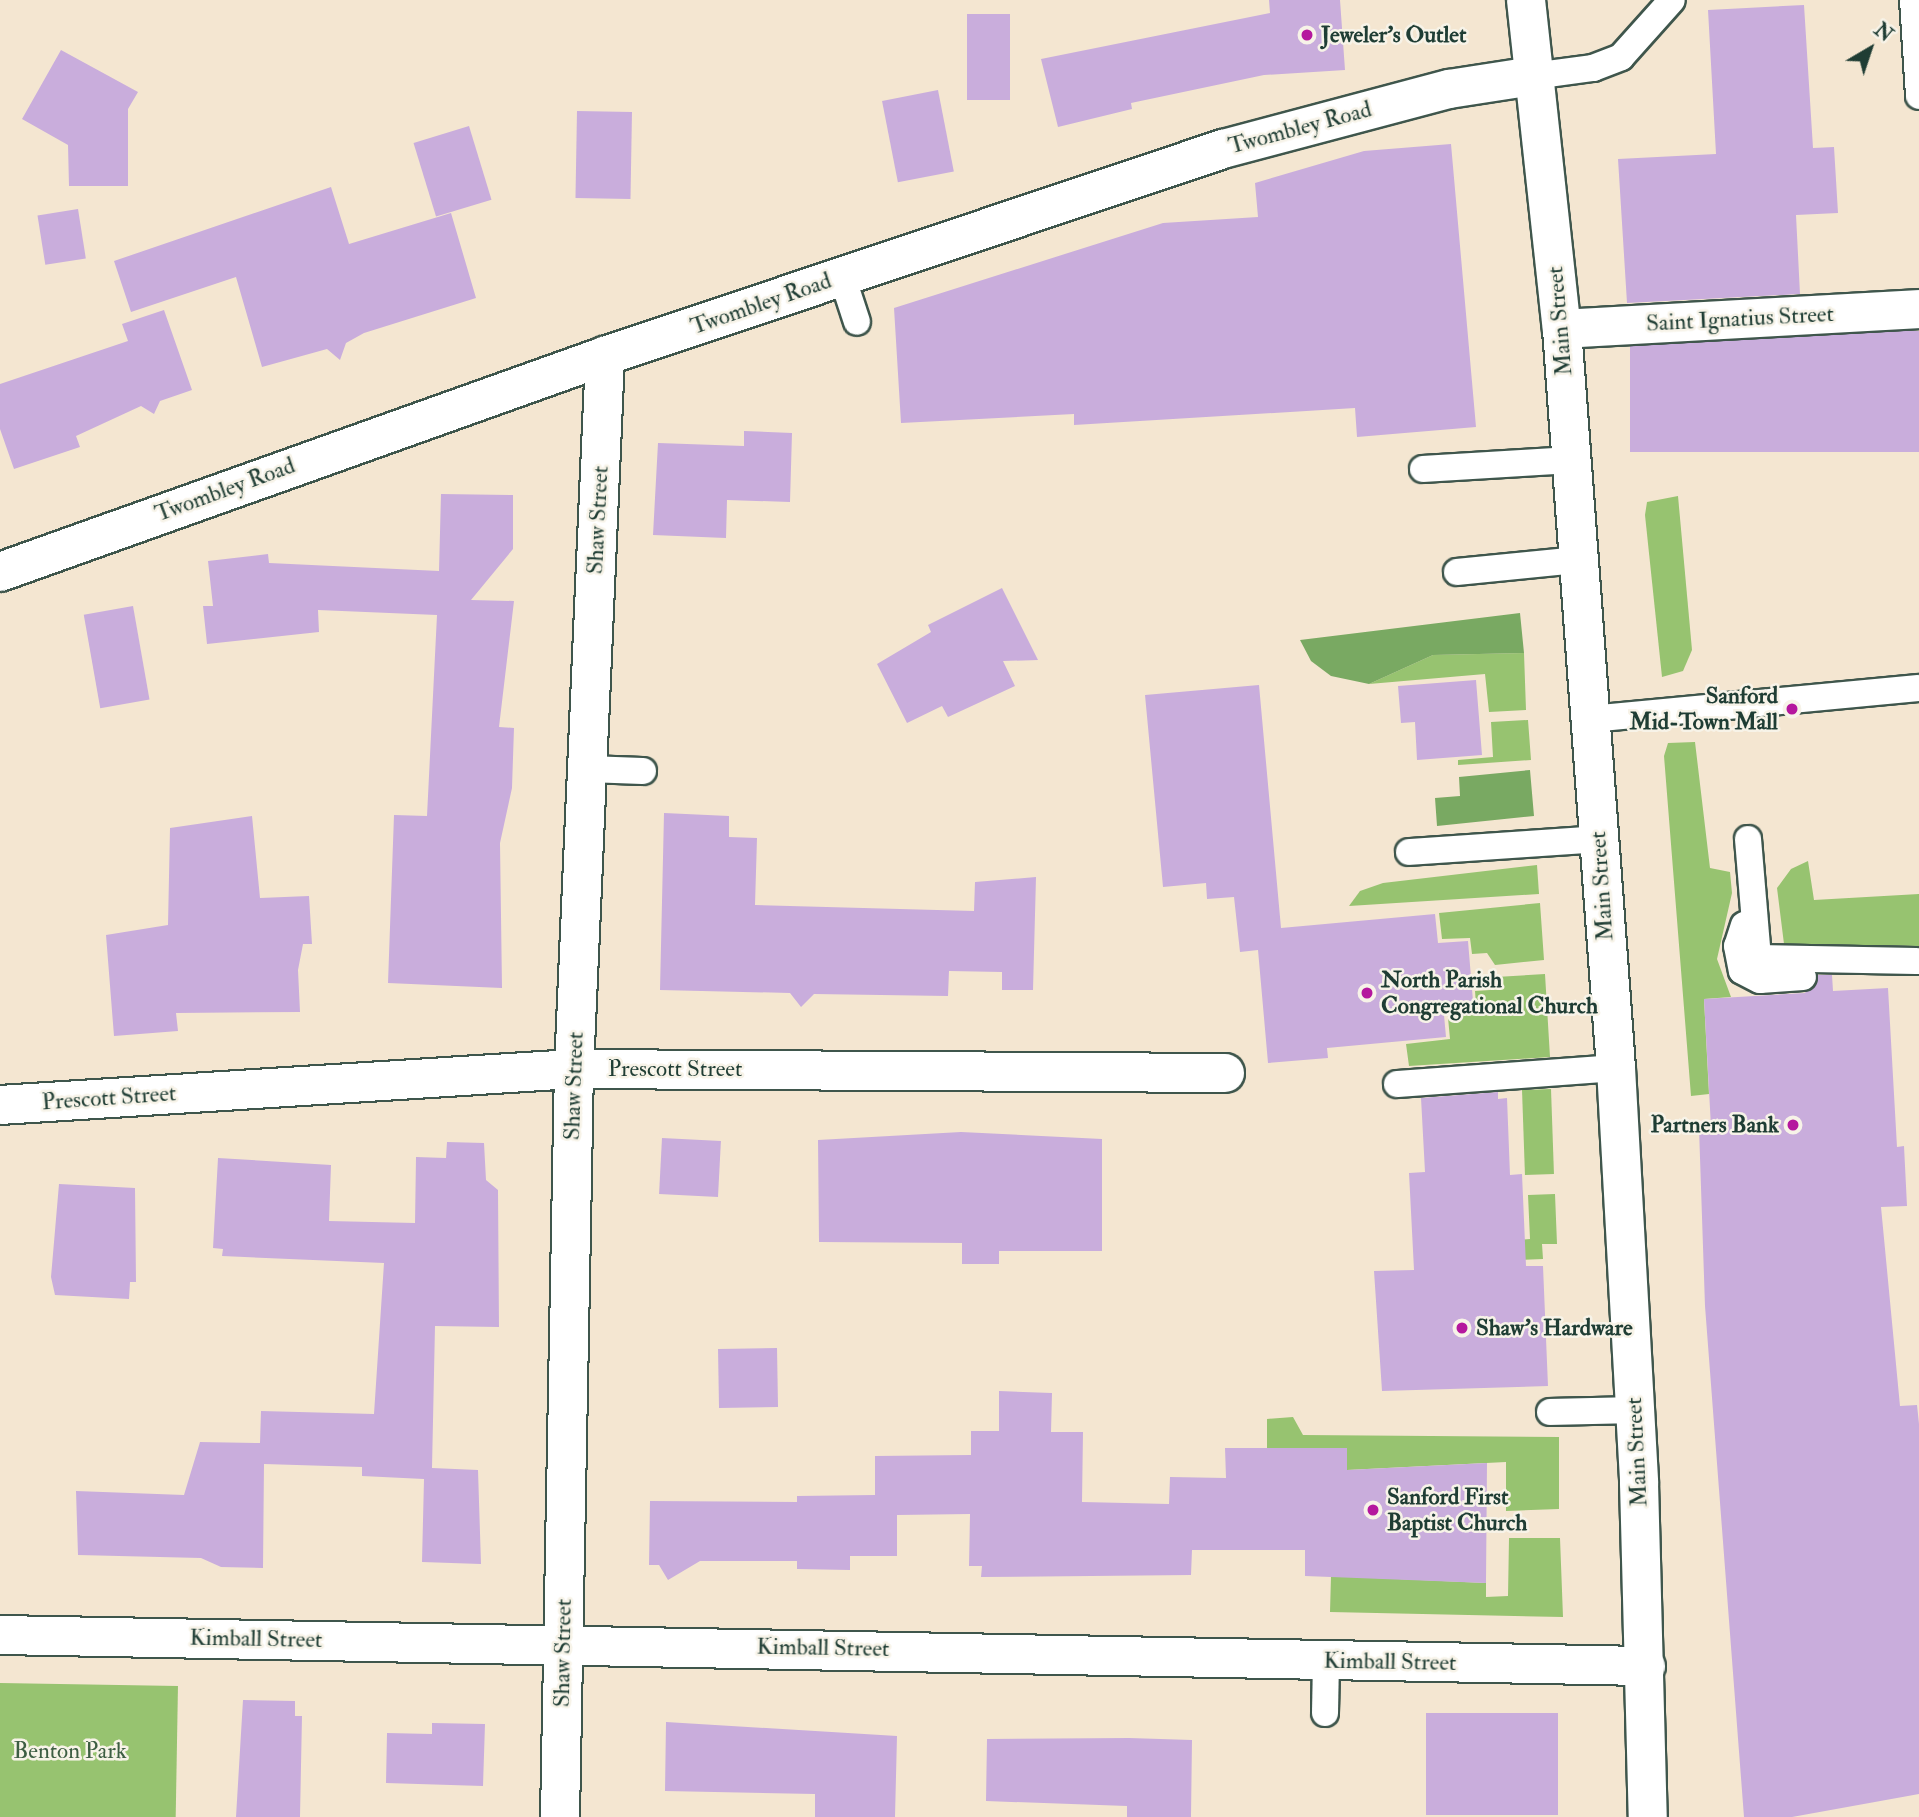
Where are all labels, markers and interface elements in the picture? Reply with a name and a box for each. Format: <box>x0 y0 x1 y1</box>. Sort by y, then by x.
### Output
north arrow <box>1835 14 1905 84</box>
text: N <box>1869 18 1897 47</box>
place label: Jeweler's Outlet <box>1321 21 1466 49</box>
marker: Jeweler's Outlet <box>1299 27 1315 43</box>
street label: Twombley Road <box>1225 96 1375 160</box>
street label: Main Street <box>1541 265 1579 377</box>
street label: Twombley Road <box>687 267 835 341</box>
street label: Saint Ignatius Street <box>1645 300 1835 338</box>
street label: Twombley Road <box>151 452 299 528</box>
street label: Shaw Street <box>581 465 615 575</box>
place label: Sanford Mid-Town Mall <box>1629 682 1778 736</box>
marker: Sanford Mid-Town Mall <box>1784 701 1800 717</box>
street label: Main Street <box>1584 830 1620 942</box>
place label: North Parish Congregational Church <box>1381 966 1598 1020</box>
marker: North Parish Congregational Church <box>1359 985 1375 1001</box>
street label: Shaw Street <box>558 1031 590 1141</box>
street label: Prescott Street <box>608 1055 742 1083</box>
street label: Prescott Street <box>41 1080 177 1116</box>
place label: Partners Bank <box>1650 1111 1779 1139</box>
marker: Partners Bank <box>1785 1117 1801 1133</box>
place label: Shaw's Hardware <box>1476 1314 1633 1342</box>
marker: Shaw's Hardware <box>1454 1320 1470 1336</box>
street label: Main Street <box>1620 1396 1654 1508</box>
place label: Sanford First Baptist Church <box>1387 1483 1527 1537</box>
marker: Sanford First Baptist Church <box>1365 1502 1381 1518</box>
street label: Shaw Street <box>548 1599 578 1707</box>
street label: Kimball Street <box>189 1624 323 1654</box>
street label: Kimball Street <box>756 1633 890 1663</box>
street label: Kimball Street <box>1323 1647 1457 1677</box>
park label: Benton Park <box>13 1737 127 1765</box>

